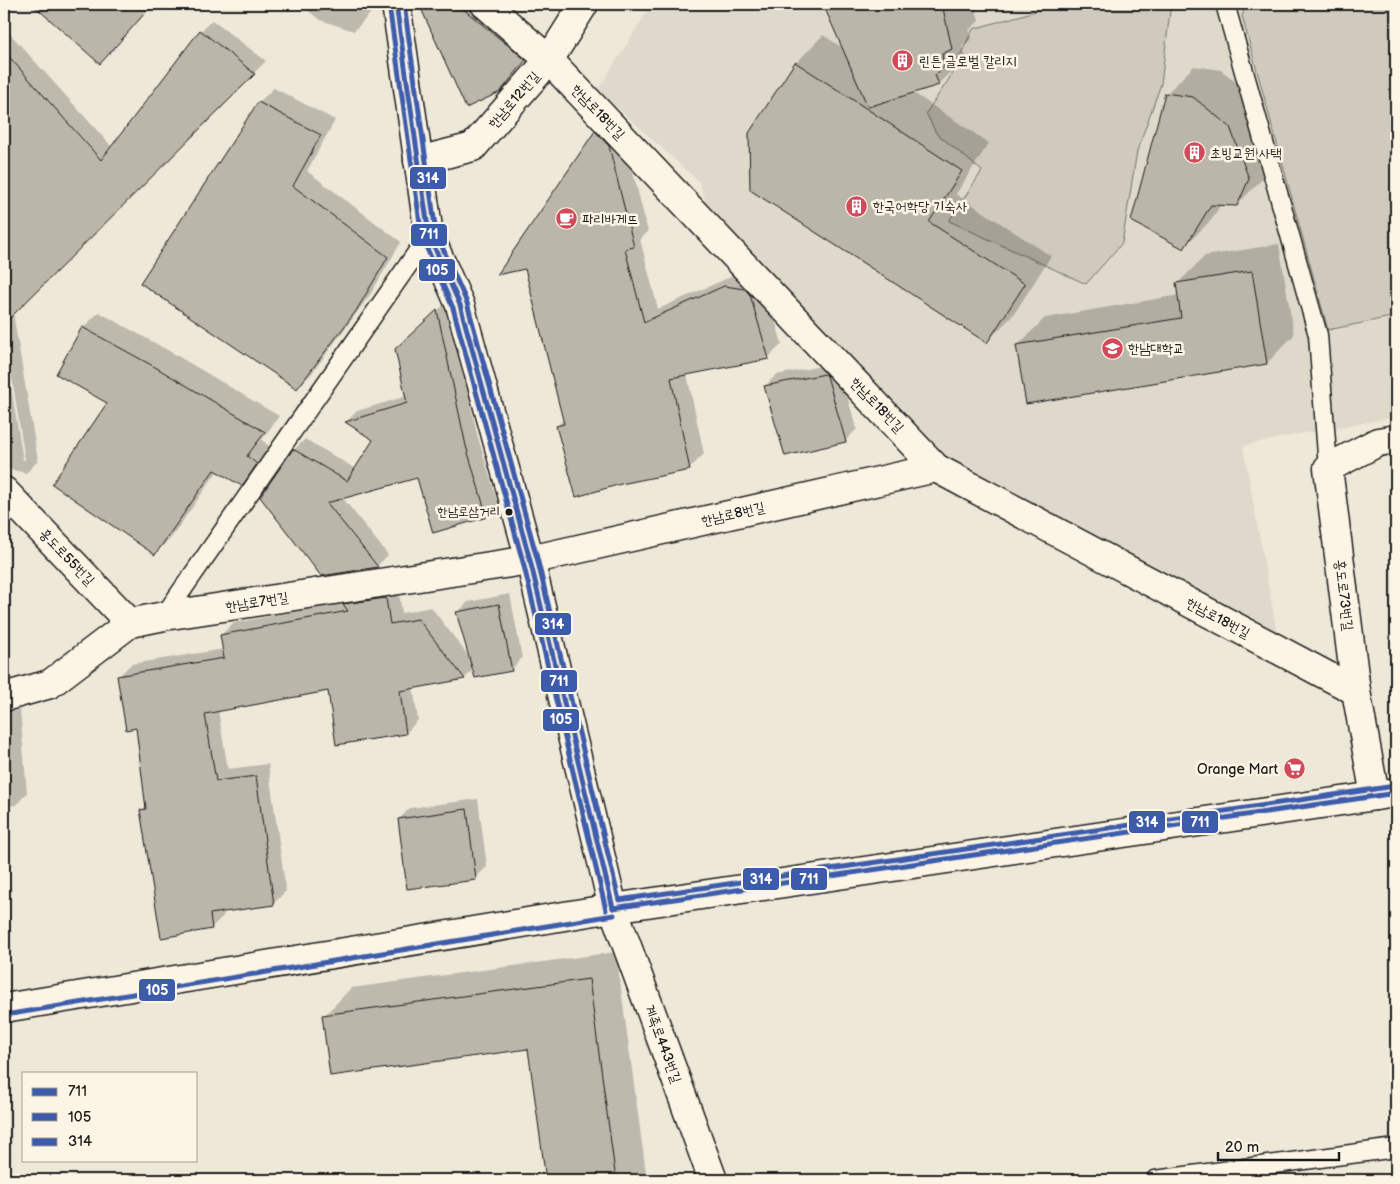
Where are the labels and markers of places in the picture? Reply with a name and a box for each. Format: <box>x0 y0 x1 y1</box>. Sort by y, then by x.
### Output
building icon: 린튼 글로벌 칼리지 <box>891 49 915 73</box>
place label: 린튼 글로벌 칼리지 <box>919 53 1017 70</box>
building icon: 초빙교원 사택 <box>1182 141 1206 165</box>
place label: 초빙교원 사택 <box>1210 145 1281 162</box>
building icon: 한국어학당 기숙사 <box>845 194 869 218</box>
place label: 한국어학당 기숙사 <box>873 198 968 215</box>
cafe icon: 파리바게뜨 <box>554 207 578 231</box>
place label: 파리바게뜨 <box>582 211 638 228</box>
school or university icon: 한남대학교 <box>1100 336 1124 360</box>
place label: 한남대학교 <box>1128 340 1184 357</box>
place label: 한남로삼거리 <box>437 504 500 520</box>
marker: 한남로삼거리 <box>504 507 514 517</box>
supermarket icon: Orange Mart <box>1282 757 1306 781</box>
place label: Orange Mart <box>1197 761 1279 778</box>

